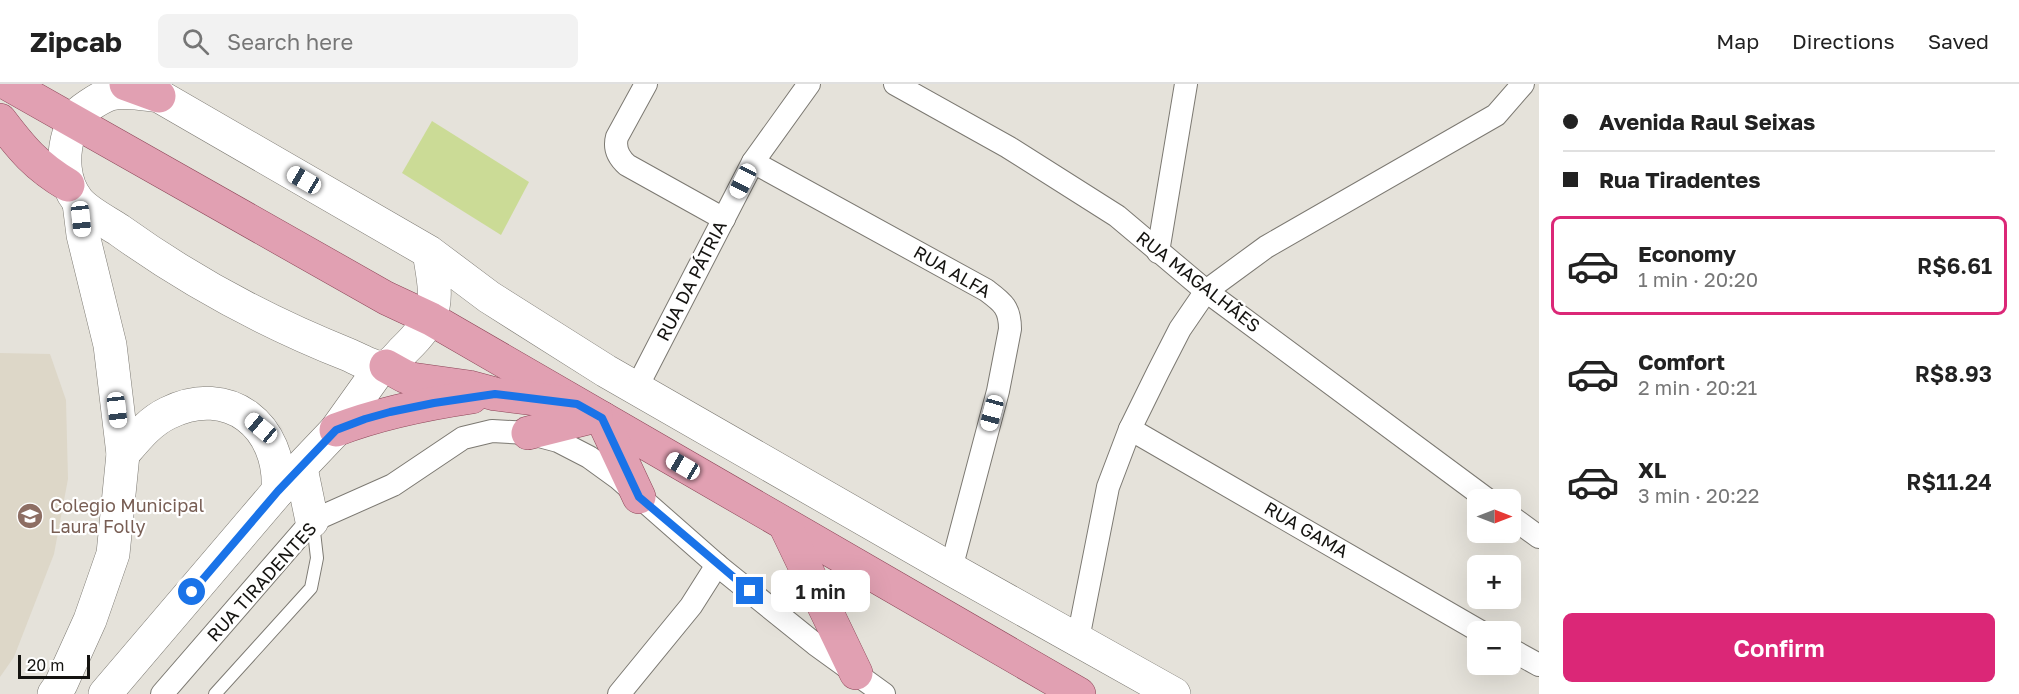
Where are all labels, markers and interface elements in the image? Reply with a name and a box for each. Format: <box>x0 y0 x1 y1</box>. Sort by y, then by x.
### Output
search box <box>158 14 578 68</box>
text: Zipcab <box>30 25 122 58</box>
icon: search <box>179 25 212 58</box>
text: Search here <box>227 28 353 55</box>
text: Map <box>1716 28 1759 54</box>
text: Directions <box>1792 28 1895 54</box>
text: Saved <box>1928 28 1989 54</box>
text: Avenida Raul Seixas <box>1599 108 1815 135</box>
car <box>727 161 759 201</box>
car <box>284 163 324 197</box>
text: Rua Tiradentes <box>1599 166 1761 193</box>
car <box>70 200 92 238</box>
street label: RUA DA PÁTRIA <box>651 217 731 344</box>
street label: RUA MAGALHÃES <box>1132 226 1265 336</box>
icon: car <box>1566 239 1620 293</box>
street label: RUA ALFA <box>910 240 995 302</box>
text: Economy <box>1638 240 1736 267</box>
text: R$6.61 <box>1917 252 1992 279</box>
text: 1 min · 20:20 <box>1638 267 1758 291</box>
icon: car <box>1566 347 1620 401</box>
text: Comfort <box>1638 348 1725 375</box>
text: R$8.93 <box>1915 360 1992 387</box>
text: 2 min · 20:21 <box>1638 375 1757 399</box>
car <box>106 391 128 429</box>
car <box>979 393 1005 433</box>
car <box>241 410 281 446</box>
car <box>663 449 703 483</box>
icon: car <box>1566 455 1620 509</box>
text: XL <box>1638 456 1666 483</box>
text: R$11.24 <box>1906 468 1992 495</box>
text: 3 min · 20:22 <box>1638 483 1759 507</box>
north arrow <box>1467 489 1521 543</box>
map controls <box>1467 489 1521 675</box>
place label: Colegio Municipal Laura Folly <box>50 494 204 537</box>
street label: RUA GAMA <box>1261 496 1352 562</box>
school or university icon: Colegio Municipal Laura Folly <box>15 501 45 531</box>
street label: RUA TIRADENTES <box>202 517 321 646</box>
button: + <box>1467 555 1521 609</box>
callout: 1 min <box>771 570 870 612</box>
route end <box>736 577 763 604</box>
route start <box>178 578 205 605</box>
text: 1 min <box>795 579 846 603</box>
button: Confirm <box>1563 613 1995 682</box>
button: − <box>1467 621 1521 675</box>
scale bar <box>18 652 90 680</box>
text: 20 m <box>27 655 64 675</box>

